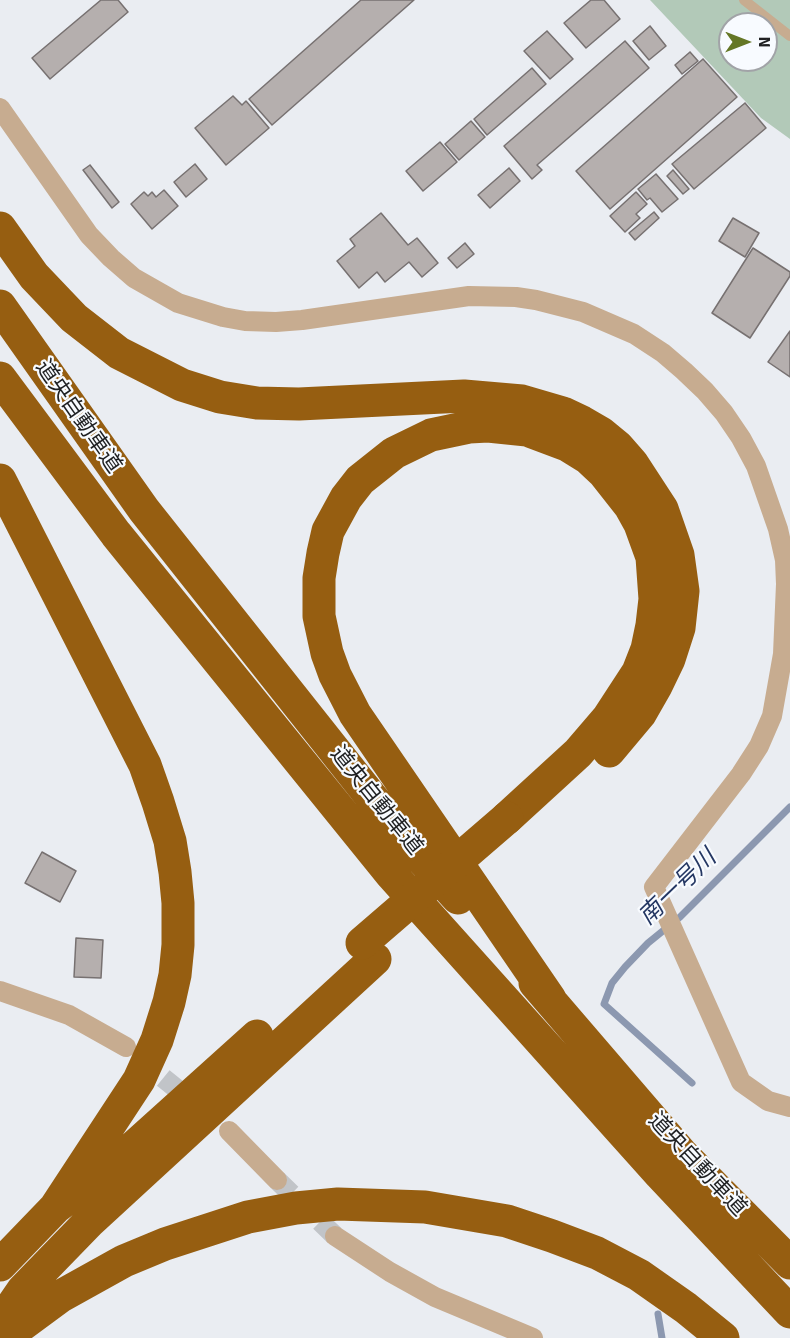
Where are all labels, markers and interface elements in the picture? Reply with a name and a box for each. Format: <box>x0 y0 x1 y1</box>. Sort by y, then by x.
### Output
north arrow <box>718 12 778 72</box>
text: N <box>754 36 774 48</box>
street label: 道央自動車道 <box>29 355 127 479</box>
street label: 道央自動車道 <box>324 741 428 861</box>
water label: 南一号川 <box>633 844 723 932</box>
street label: 道央自動車道 <box>642 1108 752 1222</box>

